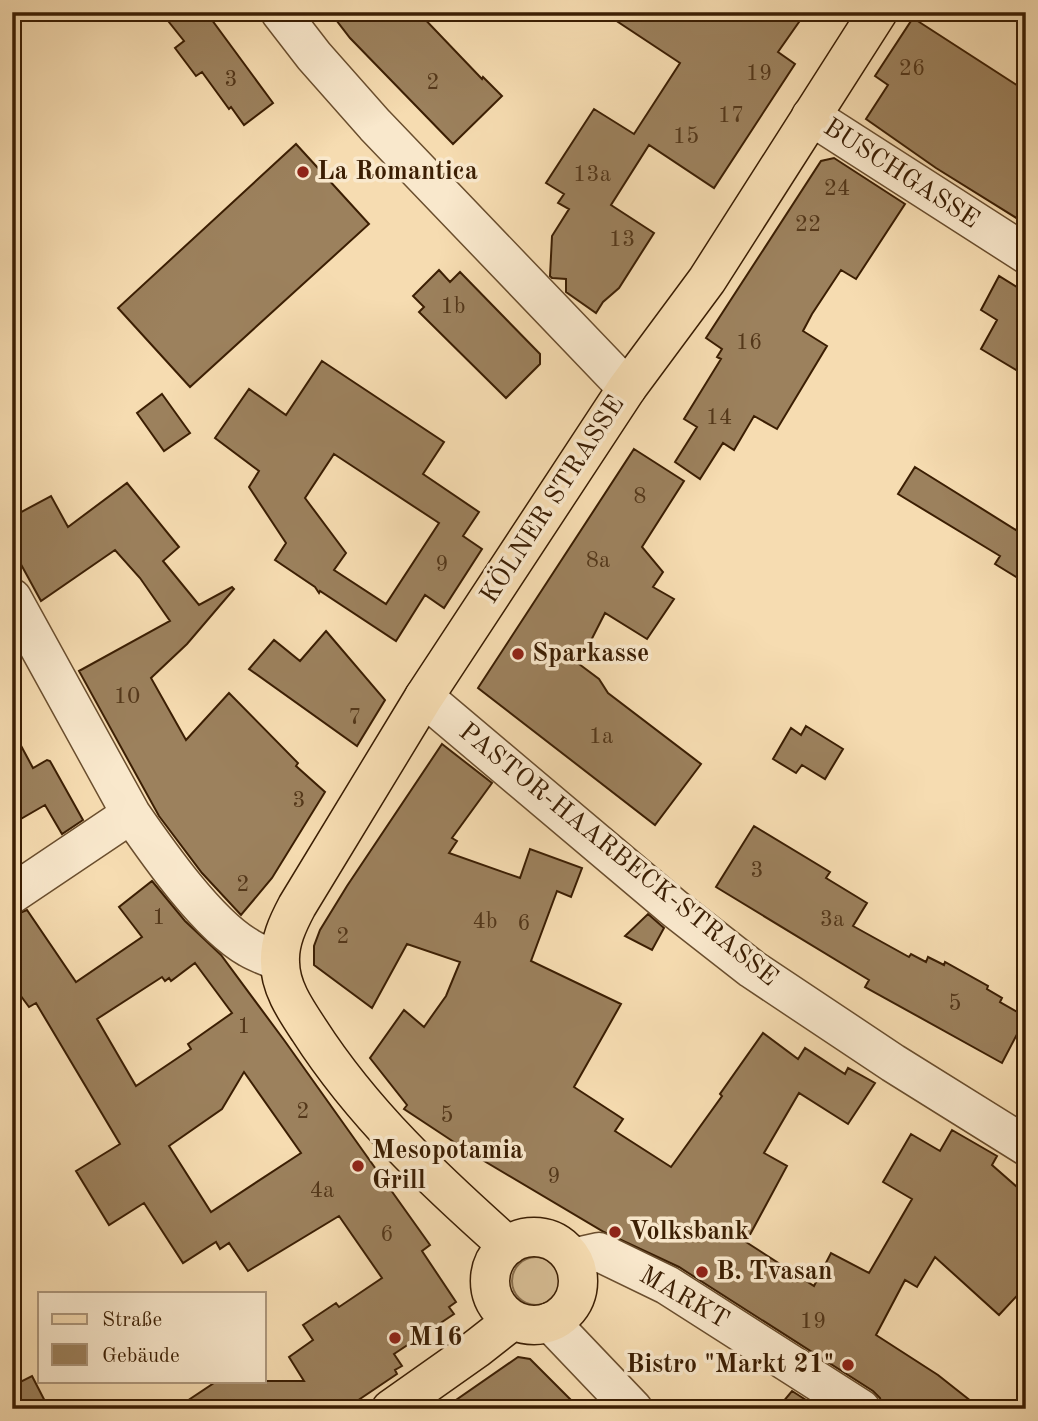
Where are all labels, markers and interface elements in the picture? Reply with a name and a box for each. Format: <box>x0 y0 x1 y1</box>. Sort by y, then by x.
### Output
house number: 26 <box>899 57 925 80</box>
house number: 19 <box>746 62 772 85</box>
house number: 3 <box>224 68 238 91</box>
house number: 2 <box>426 71 440 94</box>
house number: 17 <box>718 104 744 127</box>
street label: BUSCHGASSE <box>819 114 983 234</box>
house number: 15 <box>673 125 699 148</box>
place label: La Romantica <box>317 159 478 185</box>
house number: 13a <box>573 163 611 186</box>
marker: La Romantica <box>295 164 311 180</box>
house number: 24 <box>824 177 850 200</box>
house number: 22 <box>795 213 821 236</box>
house number: 13 <box>609 228 635 251</box>
house number: 1b <box>440 295 466 318</box>
house number: 16 <box>736 331 762 354</box>
street label: KÖLNER STRASSE <box>473 389 630 608</box>
house number: 14 <box>706 406 732 429</box>
house number: 8 <box>633 485 647 508</box>
house number: 8a <box>586 549 610 572</box>
house number: 9 <box>435 553 449 576</box>
place label: Sparkasse <box>532 641 649 667</box>
marker: Sparkasse <box>510 646 526 662</box>
house number: 10 <box>114 685 140 708</box>
house number: 7 <box>348 706 362 729</box>
street label: PASTOR-HAARBECK-STRASSE <box>454 719 782 991</box>
house number: 1a <box>589 725 613 748</box>
house number: 3 <box>292 789 306 812</box>
house number: 3 <box>750 859 764 882</box>
house number: 2 <box>236 873 250 896</box>
house number: 1 <box>152 906 166 929</box>
house number: 3a <box>820 908 844 931</box>
house number: 4b <box>472 910 498 933</box>
house number: 6 <box>517 912 531 935</box>
house number: 2 <box>336 925 350 948</box>
house number: 5 <box>948 992 962 1015</box>
house number: 1 <box>237 1015 251 1038</box>
house number: 2 <box>296 1100 310 1123</box>
house number: 5 <box>440 1104 454 1127</box>
place label: Mesopotamia Grill <box>372 1138 523 1194</box>
marker: Mesopotamia Grill <box>350 1158 366 1174</box>
house number: 9 <box>547 1165 561 1188</box>
house number: 4a <box>310 1179 334 1202</box>
place label: Volksbank <box>629 1219 750 1245</box>
house number: 6 <box>380 1223 394 1246</box>
marker: Volksbank <box>607 1224 623 1240</box>
place label: B. Tvasan <box>716 1259 832 1285</box>
street label: MARKT <box>635 1262 733 1334</box>
marker: B. Tvasan <box>694 1264 710 1280</box>
legend <box>38 1292 266 1382</box>
text: Straße <box>102 1310 162 1331</box>
house number: 19 <box>800 1310 826 1333</box>
place label: M16 <box>409 1325 462 1351</box>
marker: M16 <box>387 1330 403 1346</box>
text: Gebäude <box>102 1346 180 1367</box>
place label: Bistro "Markt 21" <box>626 1352 834 1378</box>
marker: Bistro "Markt 21" <box>840 1357 856 1373</box>

